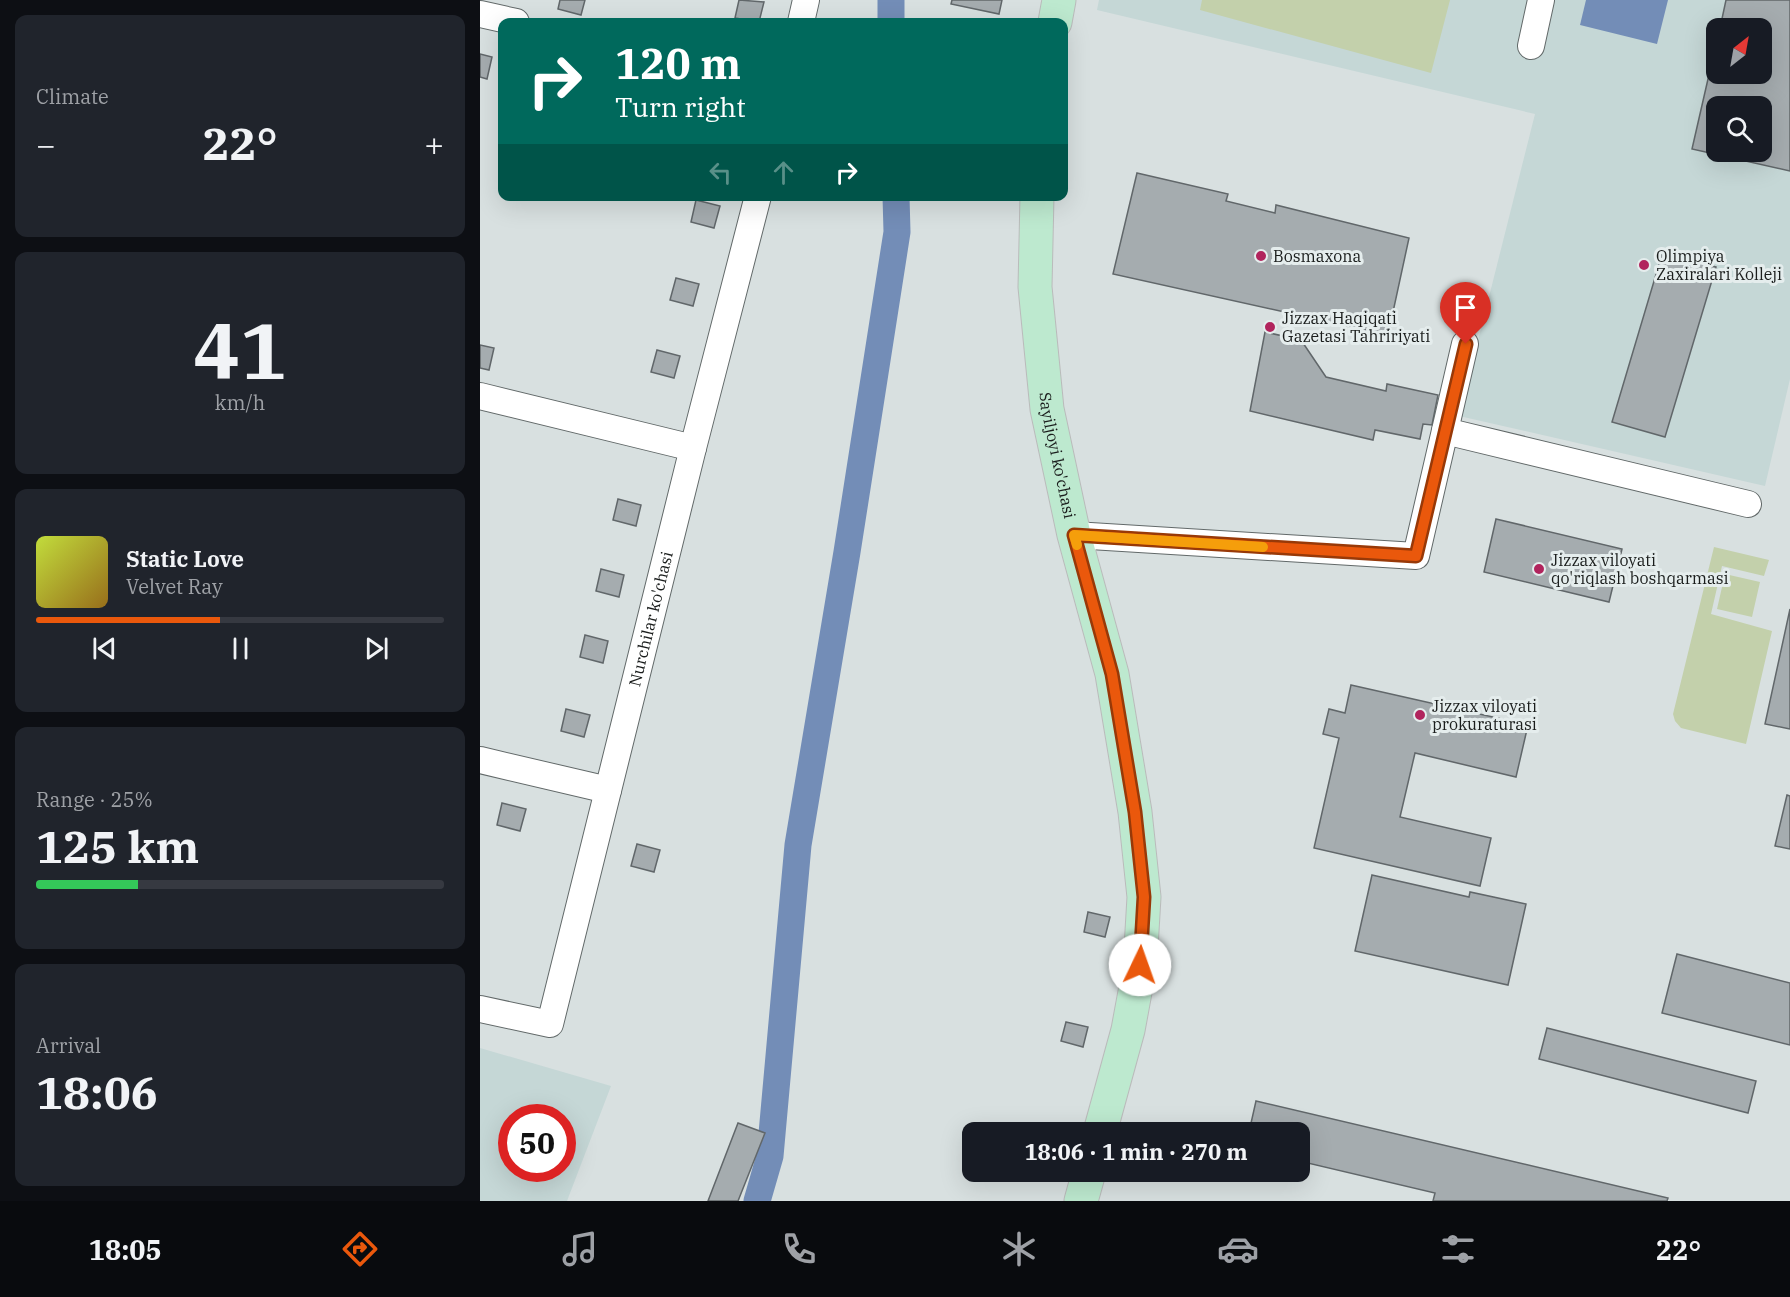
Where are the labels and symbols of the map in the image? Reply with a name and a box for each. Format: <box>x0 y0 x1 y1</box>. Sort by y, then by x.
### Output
north arrow <box>1706 18 1772 84</box>
place label: Bosmaxona <box>1273 246 1361 266</box>
place label: Olimpiya Zaxiralari Kolleji <box>1656 246 1782 284</box>
marker: Bosmaxona <box>1254 249 1268 263</box>
marker: Olimpiya Zaxiralari Kolleji <box>1637 258 1651 272</box>
pin <box>1440 282 1491 344</box>
place label: Jizzax Haqiqati Gazetasi Tahririyati <box>1282 308 1430 346</box>
marker: Jizzax Haqiqati Gazetasi Tahririyati <box>1263 320 1277 334</box>
street label: Sayiljoyi ko'chasi <box>1035 391 1080 520</box>
street label: Nurchilar ko'chasi <box>624 549 677 688</box>
place label: Jizzax viloyati qo'riqlash boshqarmasi <box>1551 550 1729 588</box>
marker: Jizzax viloyati qo'riqlash boshqarmasi <box>1532 562 1546 576</box>
place label: Jizzax viloyati prokuraturasi <box>1432 696 1537 734</box>
marker: Jizzax viloyati prokuraturasi <box>1413 708 1427 722</box>
position arrow <box>1108 933 1172 997</box>
speed limit sign: 50 <box>498 1104 576 1182</box>

